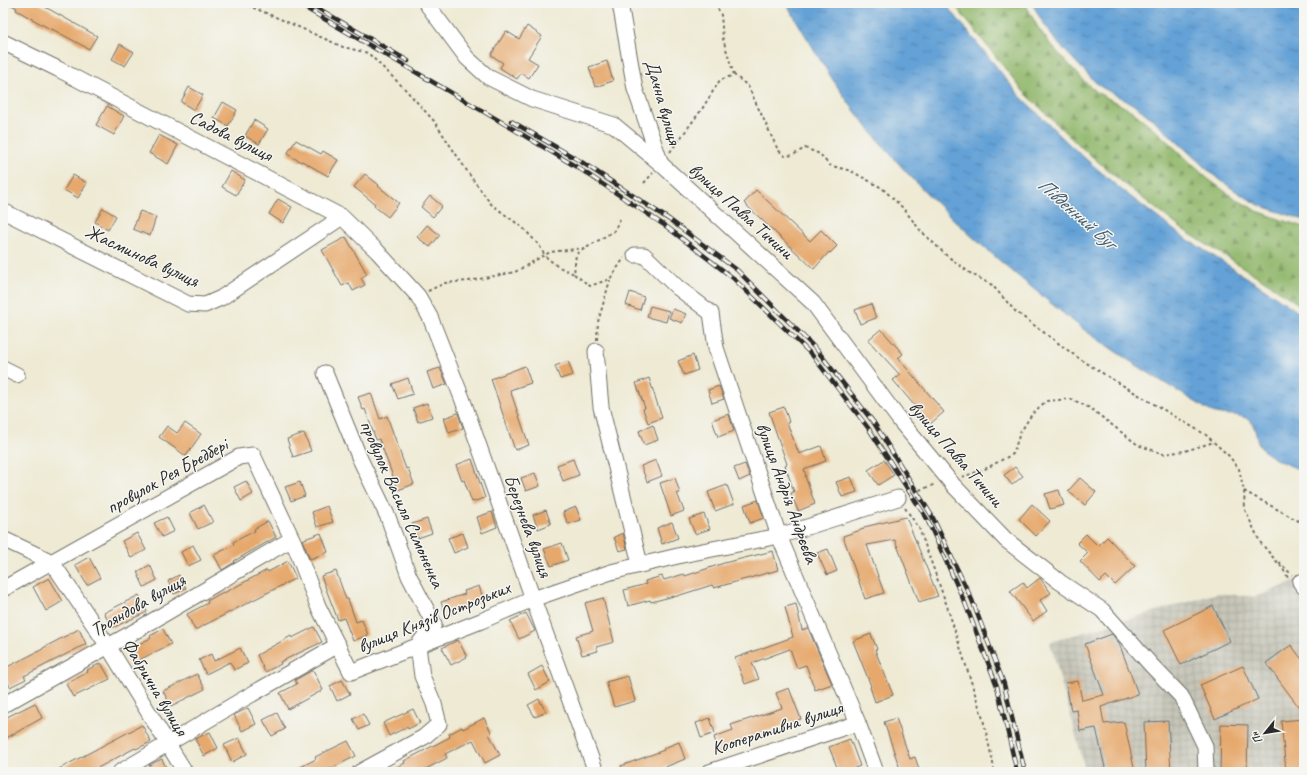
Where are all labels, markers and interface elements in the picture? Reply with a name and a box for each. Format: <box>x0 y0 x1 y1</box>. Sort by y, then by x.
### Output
street label: Дачна вулиця <box>639 57 687 149</box>
street label: Садова вулиця <box>186 105 278 168</box>
street label: вулиця Павла Тичини <box>684 158 800 265</box>
water label: Південний Буг <box>1033 172 1125 257</box>
street label: Жасминова вулиця <box>81 219 204 293</box>
street label: вулиця Павла Тичини <box>903 396 1010 513</box>
street label: провулок Василя Симоненка <box>354 417 450 593</box>
street label: вулиця Андрія Андрєєва <box>750 419 824 568</box>
street label: провулок Рея Бредбері <box>102 432 234 519</box>
street label: Березнева вулиця <box>498 471 558 582</box>
street label: Трояндова вулиця <box>86 568 191 642</box>
street label: вулиця Князів Острозьких <box>354 575 515 659</box>
street label: Фабрична вулиця <box>117 634 194 741</box>
street label: Кооперативна вулиця <box>708 695 847 760</box>
north arrow <box>1245 713 1285 753</box>
text: Пн <box>1247 729 1265 746</box>

